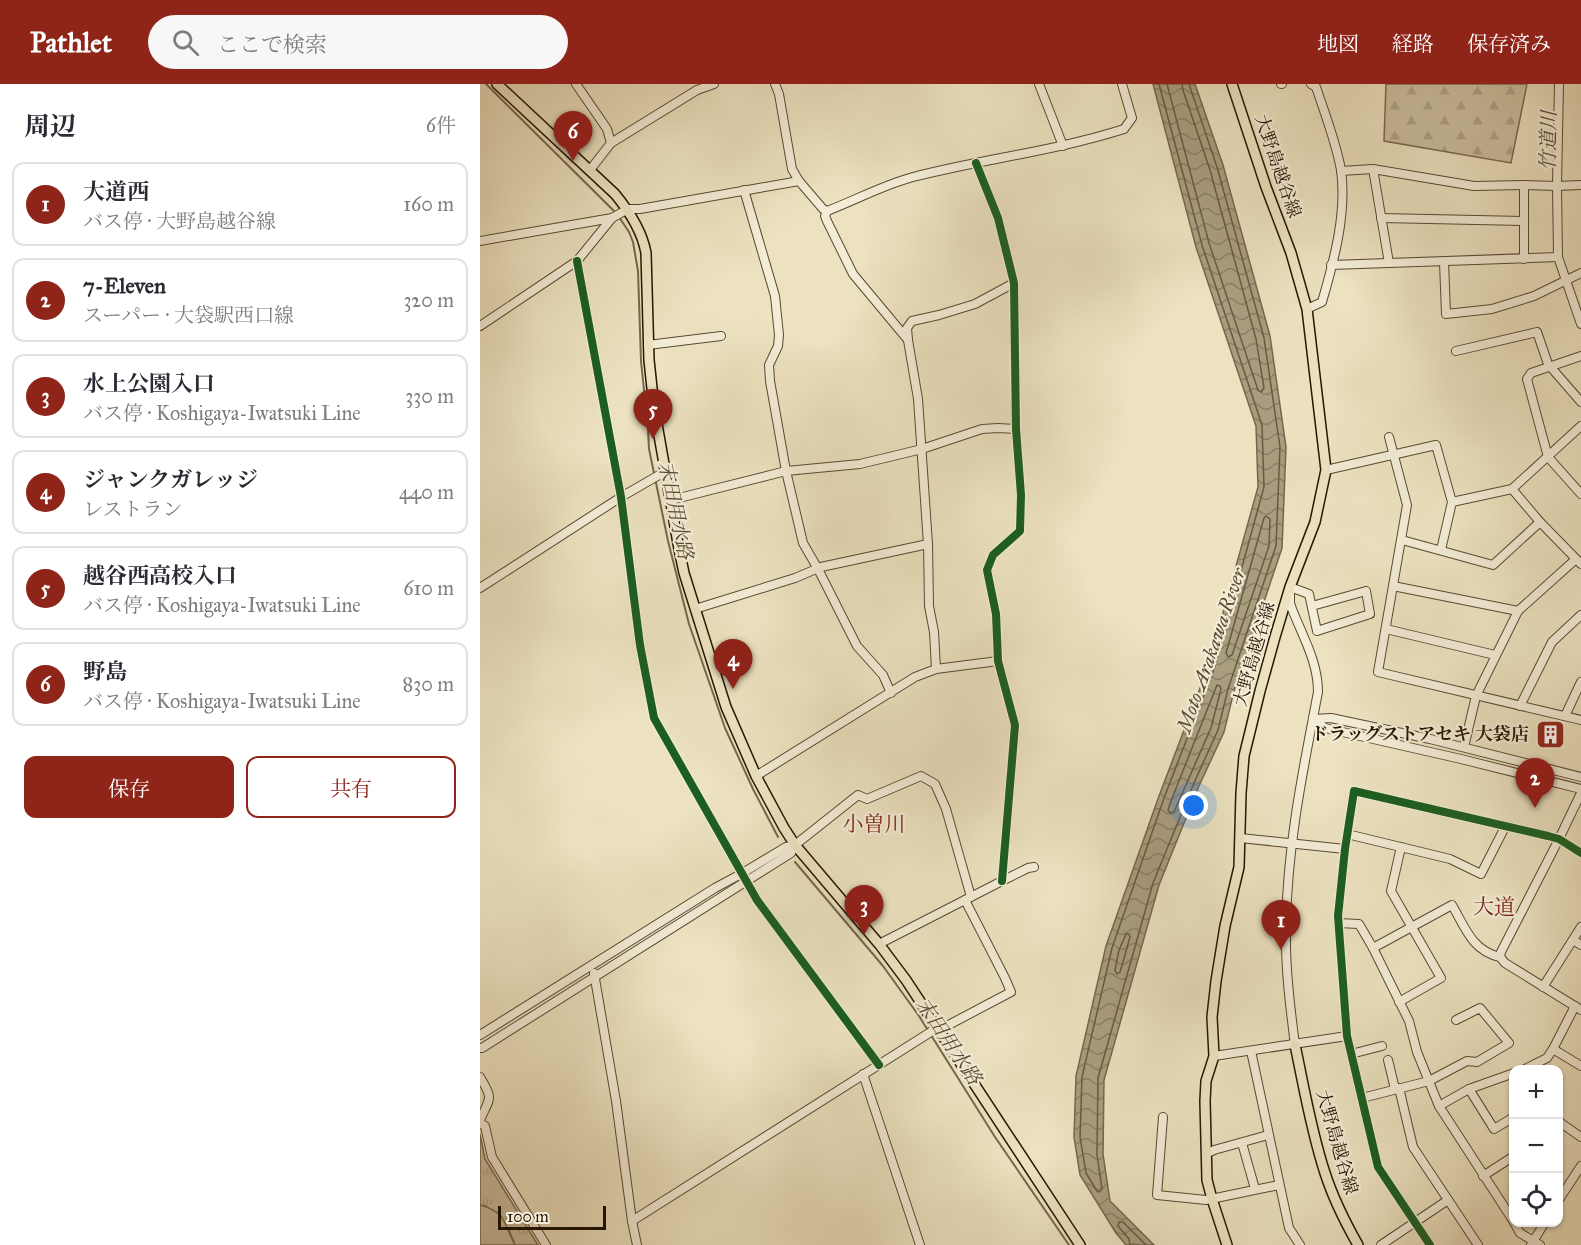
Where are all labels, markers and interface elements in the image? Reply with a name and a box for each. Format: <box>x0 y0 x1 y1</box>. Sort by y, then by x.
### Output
search box <box>148 15 568 69</box>
text: Pathlet <box>30 25 112 60</box>
icon: search <box>169 26 202 59</box>
text: ここで検索 <box>217 31 327 58</box>
text: 地図 <box>1317 31 1359 57</box>
text: 経路 <box>1392 31 1434 57</box>
text: 保存済み <box>1467 31 1551 57</box>
water label: 竹道川 <box>1535 109 1561 171</box>
text: 周辺 <box>24 110 76 142</box>
street label: 大野島越谷線 <box>1250 111 1306 221</box>
pin: 6 <box>554 112 592 161</box>
text: 6件 <box>426 113 456 137</box>
text: 大道西 <box>83 178 149 205</box>
text: 1 <box>42 192 49 216</box>
text: 160 m <box>403 192 454 216</box>
text: バス停 · 大野島越谷線 <box>83 209 276 233</box>
text: 7-Eleven <box>83 272 166 299</box>
text: 2 <box>41 288 50 312</box>
text: 320 m <box>403 288 454 312</box>
text: スーパー · 大袋駅西口線 <box>83 303 294 327</box>
text: 水上公園入口 <box>83 370 215 397</box>
text: 3 <box>42 384 50 408</box>
text: 330 m <box>405 384 454 408</box>
pin: 5 <box>634 390 672 439</box>
text: バス停 · Koshigaya-Iwatsuki Line <box>83 401 361 425</box>
water label: 末田用水路 <box>654 459 699 563</box>
text: ジャンクガレッジ <box>83 466 258 493</box>
text: 4 <box>40 480 51 504</box>
text: 440 m <box>399 480 454 504</box>
text: レストラン <box>83 497 182 521</box>
text: 越谷西高校入口 <box>83 562 237 589</box>
water label: Moto Arakawa River <box>1171 563 1251 737</box>
text: 5 <box>41 576 50 600</box>
text: 610 m <box>403 576 454 600</box>
text: バス停 · Koshigaya-Iwatsuki Line <box>83 593 361 617</box>
street label: 大野島越谷線 <box>1229 599 1279 709</box>
pin: 4 <box>714 640 752 689</box>
text: 野島 <box>83 658 127 685</box>
text: 6 <box>40 672 51 696</box>
text: 830 m <box>403 672 454 696</box>
text: バス停 · Koshigaya-Iwatsuki Line <box>83 689 361 713</box>
building icon: ドラッグストアセキ 大袋店 <box>1534 718 1566 750</box>
place label: ドラッグストアセキ 大袋店 <box>1310 723 1529 745</box>
button: 保存 <box>24 756 234 818</box>
button: 共有 <box>246 756 456 818</box>
pin: 2 <box>1516 758 1554 808</box>
your location <box>1179 791 1208 820</box>
district label: 小曽川 <box>843 811 906 837</box>
pin: 3 <box>844 886 884 935</box>
district label: 大道 <box>1473 894 1515 920</box>
pin: 1 <box>1262 900 1300 950</box>
water label: 末田用水路 <box>911 993 988 1091</box>
map controls <box>1509 1065 1563 1227</box>
button: + <box>1509 1065 1563 1119</box>
street label: 大野島越谷線 <box>1312 1087 1362 1197</box>
button: − <box>1509 1119 1563 1173</box>
button: locate <box>1509 1173 1563 1227</box>
scale bar <box>498 1203 606 1230</box>
text: 100 m <box>507 1207 549 1226</box>

